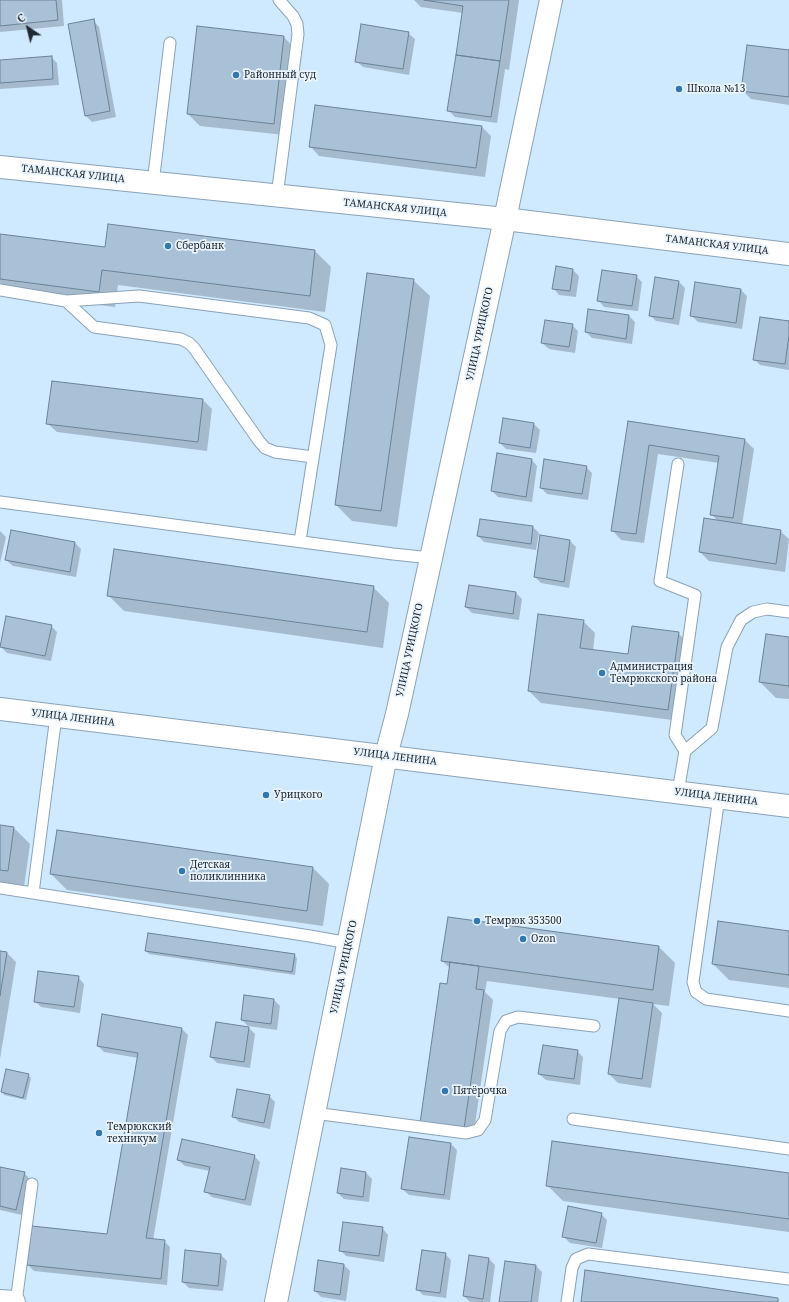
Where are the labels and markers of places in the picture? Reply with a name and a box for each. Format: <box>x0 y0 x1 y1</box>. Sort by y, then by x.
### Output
place label: Районный суд <box>244 69 316 81</box>
marker: Районный суд <box>231 70 241 80</box>
place label: Школа №13 <box>687 83 745 95</box>
marker: Школа №13 <box>674 84 684 94</box>
place label: Сбербанк <box>176 240 224 252</box>
marker: Сбербанк <box>163 241 173 251</box>
place label: Администрация Темрюкского района <box>610 661 717 684</box>
marker: Администрация Темрюкского района <box>597 668 607 678</box>
place label: Урицкого <box>274 789 322 801</box>
marker: Урицкого <box>261 790 271 800</box>
place label: Детская поликлинника <box>190 859 266 882</box>
marker: Детская поликлинника <box>177 866 187 876</box>
place label: Темрюк 353500 <box>485 915 562 927</box>
marker: Темрюк 353500 <box>472 916 482 926</box>
place label: Ozon <box>531 933 556 945</box>
marker: Ozon <box>518 934 528 944</box>
place label: Пятёрочка <box>453 1085 507 1097</box>
marker: Пятёрочка <box>440 1086 450 1096</box>
place label: Темрюкский техникум <box>107 1121 172 1144</box>
marker: Темрюкский техникум <box>94 1128 104 1138</box>

